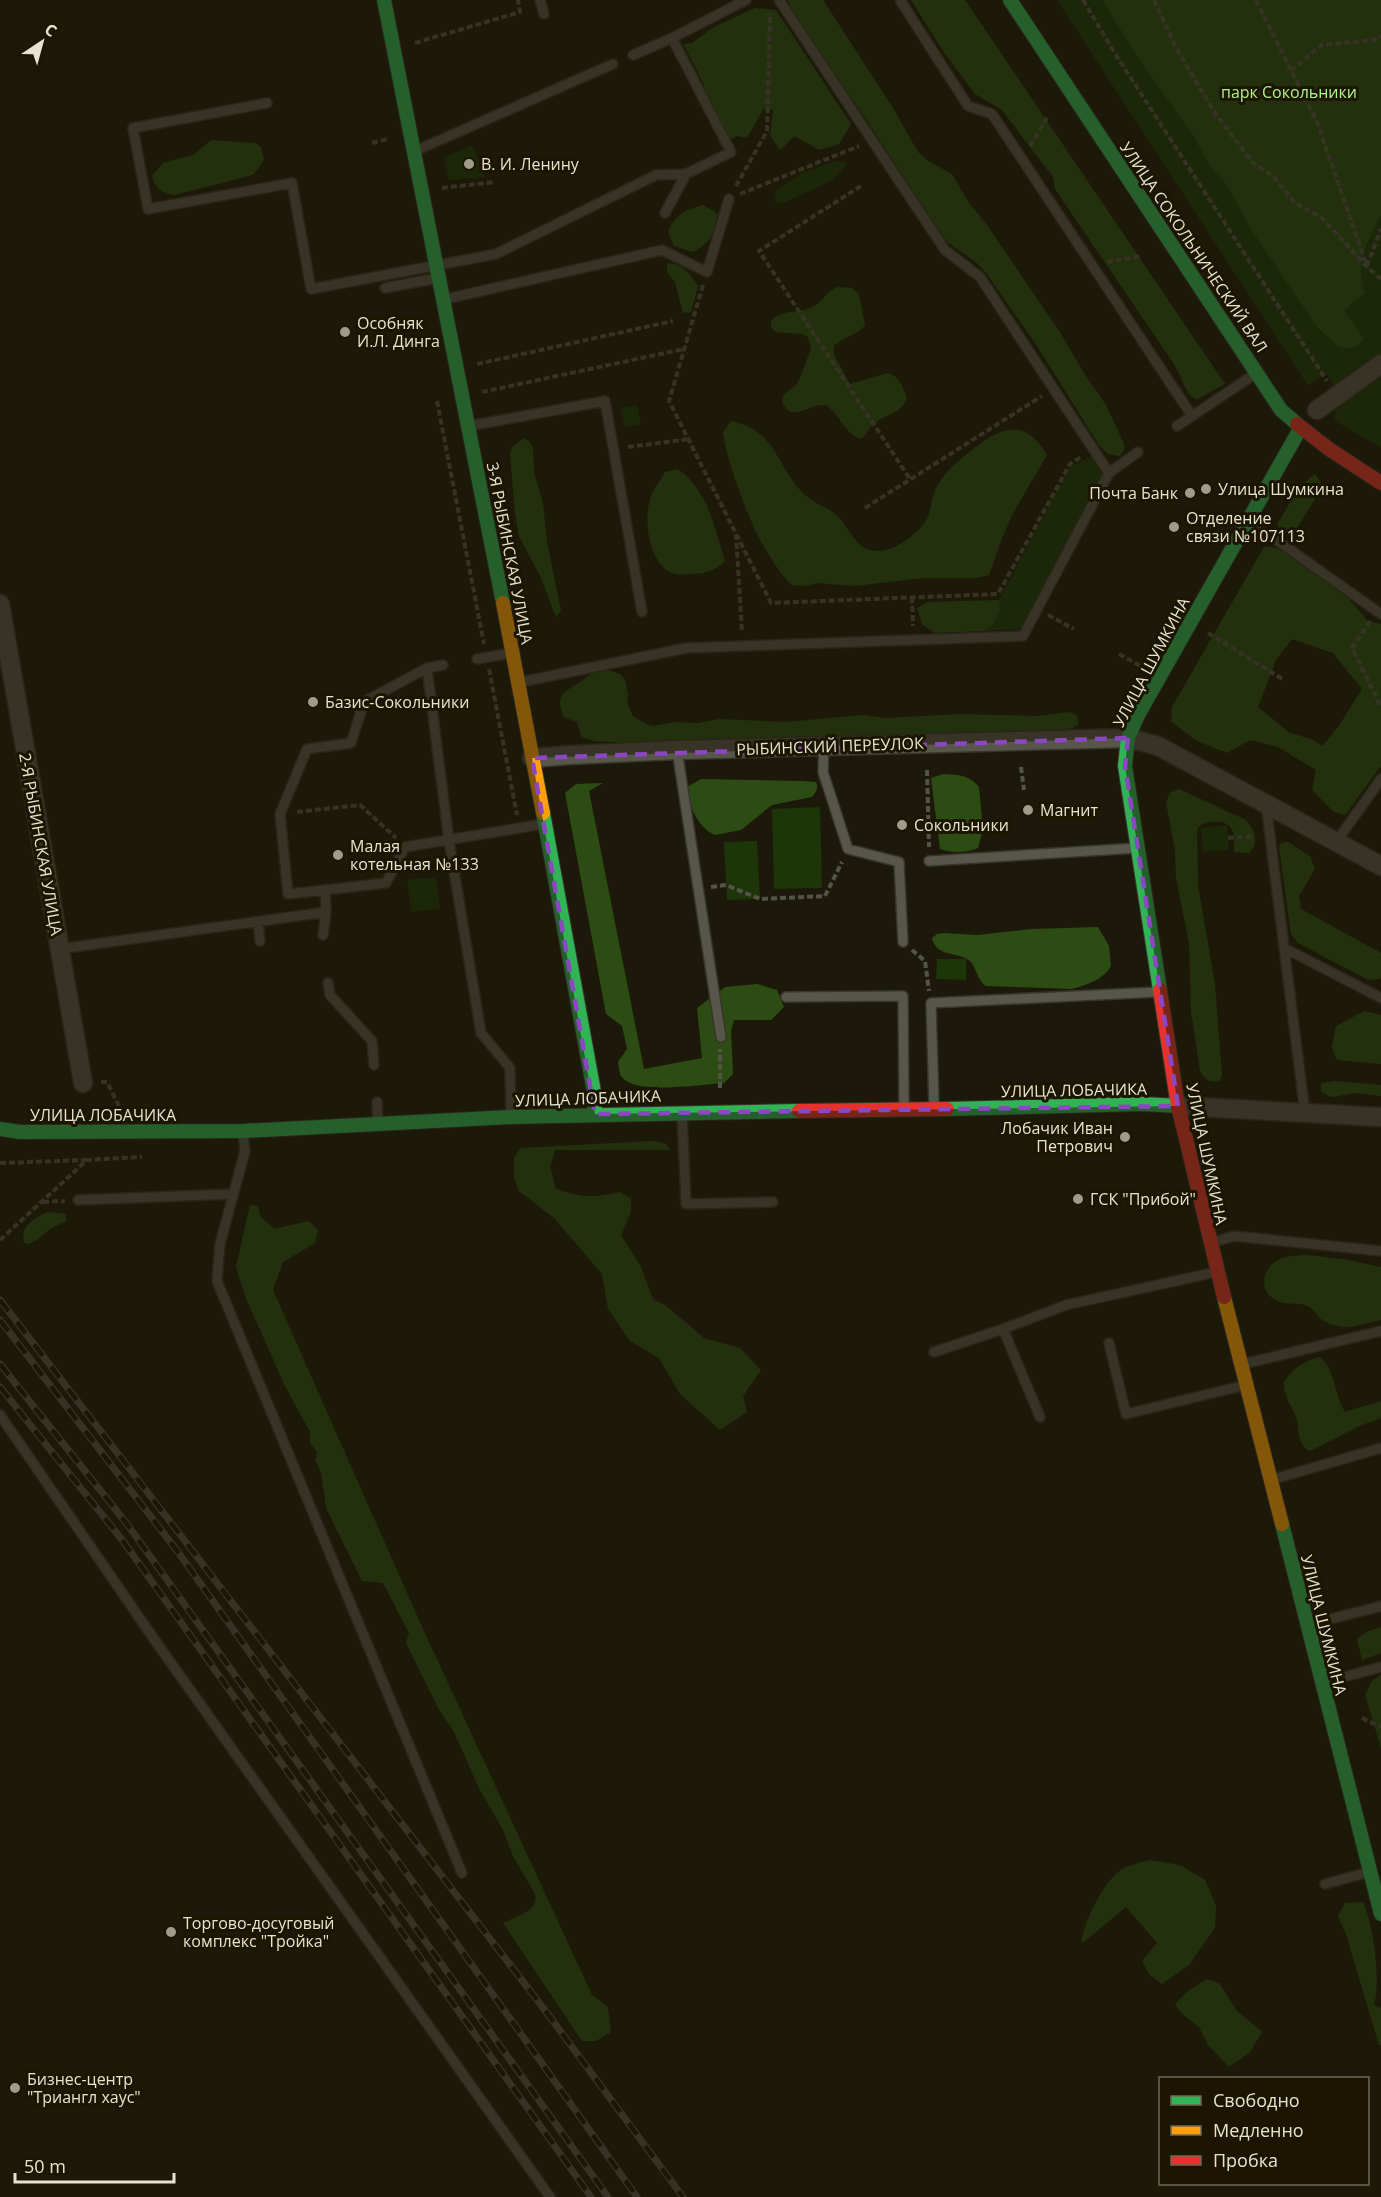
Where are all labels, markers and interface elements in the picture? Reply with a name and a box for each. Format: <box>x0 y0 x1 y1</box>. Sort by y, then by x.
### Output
north arrow <box>12 12 72 72</box>
text: С <box>40 18 61 42</box>
park label: парк Сокольники <box>1221 81 1357 103</box>
street label: УЛИЦА СОКОЛЬНИЧЕСКИЙ ВАЛ <box>1115 137 1273 357</box>
place label: В. И. Ленину <box>481 153 580 175</box>
marker: В. И. Ленину <box>462 157 476 171</box>
place label: Особняк И.Л. Динга <box>357 312 440 352</box>
marker: Особняк И.Л. Динга <box>338 325 352 339</box>
street label: 3-Я РЫБИНСКАЯ УЛИЦА <box>482 460 539 647</box>
place label: Улица Шумкина <box>1218 478 1344 500</box>
place label: Почта Банк <box>1089 482 1179 504</box>
marker: Улица Шумкина <box>1199 482 1213 496</box>
marker: Почта Банк <box>1183 486 1197 500</box>
place label: Отделение связи №107113 <box>1186 507 1305 547</box>
marker: Отделение связи №107113 <box>1167 520 1181 534</box>
street label: УЛИЦА ШУМКИНА <box>1107 592 1195 731</box>
place label: Базис-Сокольники <box>325 691 469 713</box>
marker: Базис-Сокольники <box>306 695 320 709</box>
street label: РЫБИНСКИЙ ПЕРЕУЛОК <box>736 732 924 760</box>
street label: 2-Я РЫБИНСКАЯ УЛИЦА <box>14 751 68 938</box>
place label: Магнит <box>1040 799 1098 821</box>
marker: Магнит <box>1021 803 1035 817</box>
place label: Сокольники <box>914 814 1009 836</box>
marker: Сокольники <box>895 818 909 832</box>
place label: Малая котельная №133 <box>350 835 479 875</box>
marker: Малая котельная №133 <box>331 848 345 862</box>
street label: УЛИЦА ЛОБАЧИКА <box>1001 1078 1148 1102</box>
street label: УЛИЦА ШУМКИНА <box>1181 1081 1233 1228</box>
street label: УЛИЦА ЛОБАЧИКА <box>515 1084 662 1112</box>
street label: УЛИЦА ЛОБАЧИКА <box>30 1104 177 1126</box>
place label: Лобачик Иван Петрович <box>1001 1117 1113 1157</box>
marker: Лобачик Иван Петрович <box>1118 1130 1132 1144</box>
place label: ГСК "Прибой" <box>1090 1188 1196 1210</box>
marker: ГСК "Прибой" <box>1071 1192 1085 1206</box>
street label: УЛИЦА ШУМКИНА <box>1296 1552 1352 1698</box>
place label: Торгово-досуговый комплекс "Тройка" <box>183 1912 334 1952</box>
marker: Торгово-досуговый комплекс "Тройка" <box>164 1925 178 1939</box>
place label: Бизнес-центр "Триангл хаус" <box>27 2068 141 2108</box>
legend <box>1159 2077 1369 2185</box>
marker: Бизнес-центр "Триангл хаус" <box>8 2081 22 2095</box>
text: Свободно <box>1213 2088 1300 2112</box>
text: Медленно <box>1213 2118 1304 2142</box>
scale bar <box>15 2146 174 2184</box>
text: Пробка <box>1213 2148 1278 2172</box>
text: 50 m <box>24 2154 66 2178</box>

